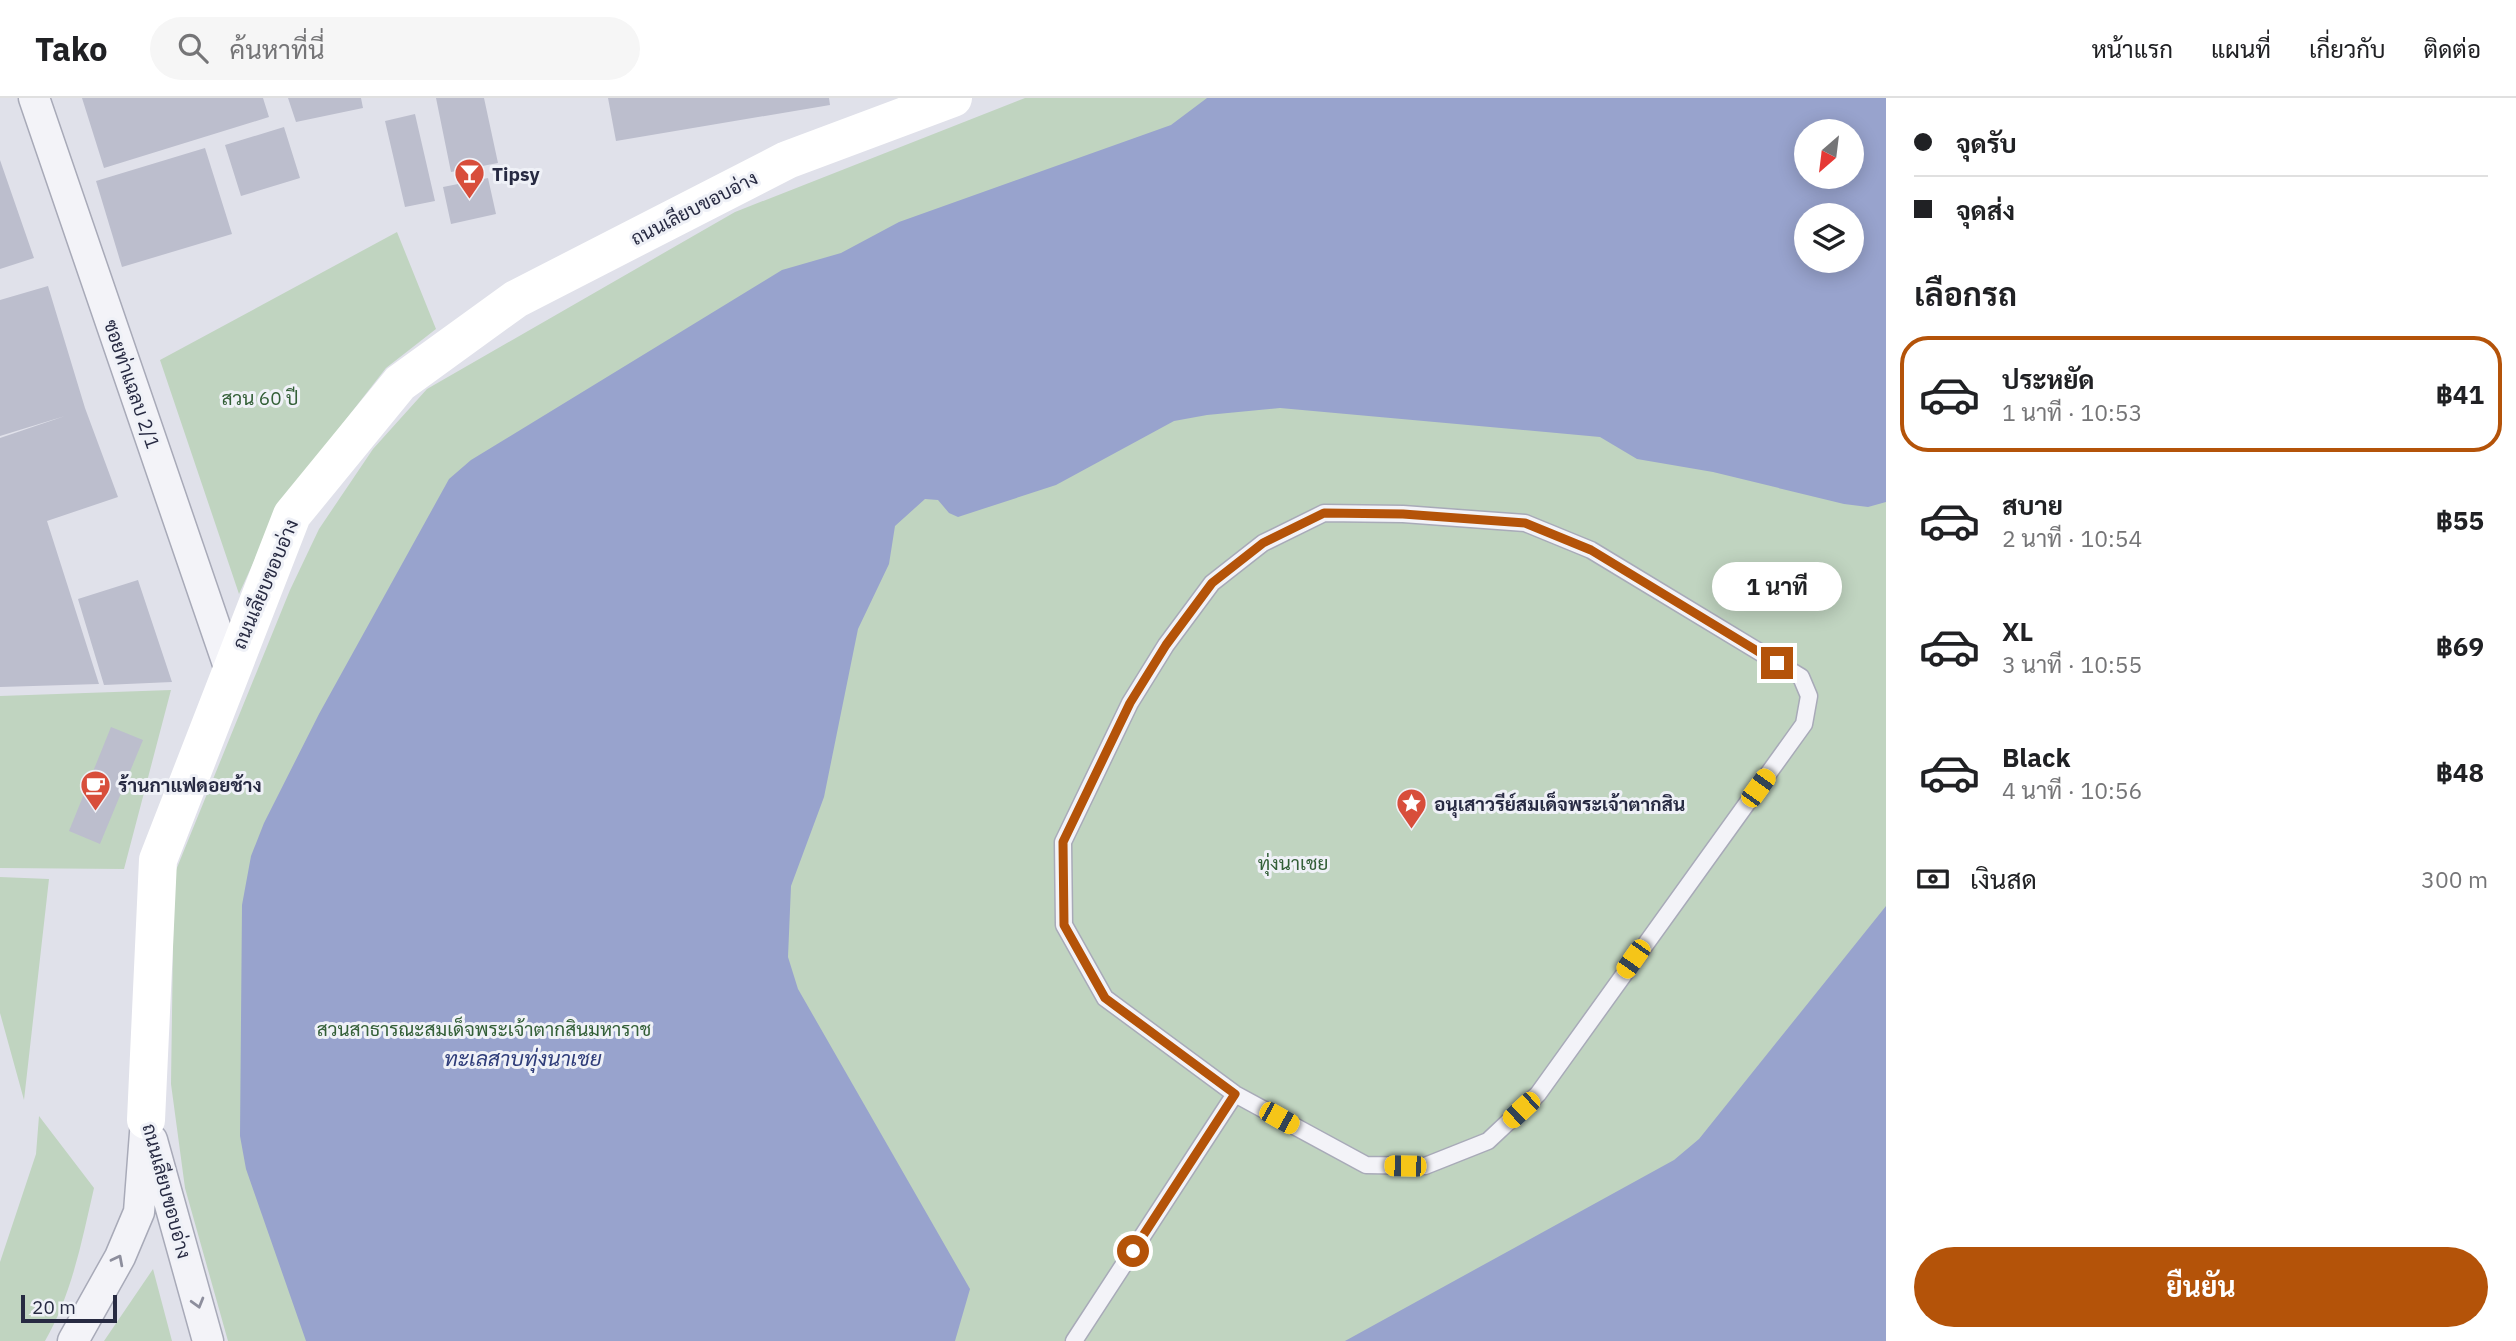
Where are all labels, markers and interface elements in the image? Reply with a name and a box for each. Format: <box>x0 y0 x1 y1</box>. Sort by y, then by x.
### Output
search box <box>150 17 640 80</box>
text: Tako <box>35 27 108 70</box>
icon: search <box>174 29 212 67</box>
text: ค้นหาที่นี่ <box>230 32 325 66</box>
text: หน้าแรก <box>2092 33 2173 65</box>
text: แผนที่ <box>2211 33 2271 65</box>
text: เกี่ยวกับ <box>2309 33 2386 65</box>
text: ติดต่อ <box>2424 33 2481 65</box>
north arrow <box>1794 119 1864 189</box>
map controls <box>1794 119 1864 273</box>
text: จุดรับ <box>1956 126 2017 160</box>
bar icon: Tipsy <box>452 157 486 201</box>
place label: Tipsy <box>492 162 540 186</box>
street label: ถนนเลียบขอบอ่าง <box>627 166 761 250</box>
text: จุดส่ง <box>1956 193 2015 227</box>
button: layers <box>1794 203 1864 273</box>
text: เลือกรถ <box>1914 273 2017 315</box>
street label: ซอยท่าแฉลบ 2/1 <box>99 316 165 452</box>
text: ประหยัด <box>2002 362 2095 396</box>
icon: car <box>1918 363 1981 426</box>
text: ฿41 <box>2436 377 2484 411</box>
park label: สวน 60 ปี <box>221 386 299 410</box>
text: 1 นาที · 10:53 <box>2002 397 2142 427</box>
text: สบาย <box>2002 488 2063 522</box>
icon: car <box>1918 489 1981 552</box>
text: ฿55 <box>2436 503 2484 537</box>
street label: ถนนเลียบขอบอ่าง <box>227 515 303 653</box>
text: 2 นาที · 10:54 <box>2002 523 2142 553</box>
callout: 1 นาที <box>1712 561 1842 610</box>
text: 1 นาที <box>1746 571 1808 601</box>
text: XL <box>2002 614 2033 648</box>
icon: car <box>1918 615 1981 678</box>
text: ฿69 <box>2436 629 2484 663</box>
route end <box>1761 647 1793 679</box>
text: 3 นาที · 10:55 <box>2002 649 2142 679</box>
text: Black <box>2002 740 2070 774</box>
icon: car <box>1918 741 1981 804</box>
text: ฿48 <box>2436 755 2484 789</box>
car <box>1738 765 1779 811</box>
cafe icon: ร้านกาแฟดอยช้าง <box>78 768 112 812</box>
place label: ร้านกาแฟดอยช้าง <box>118 773 262 797</box>
text: 4 นาที · 10:56 <box>2002 775 2142 805</box>
place icon: อนุเสาวรีย์สมเด็จพระเจ้าตากสิน <box>1394 787 1428 831</box>
place label: อนุเสาวรีย์สมเด็จพระเจ้าตากสิน <box>1434 791 1685 819</box>
park label: ทุ่งนาเชย <box>1258 851 1328 876</box>
icon: cash <box>1914 860 1952 898</box>
text: เงินสด <box>1970 862 2037 896</box>
text: 300 m <box>2421 864 2488 894</box>
car <box>1613 936 1654 982</box>
park label: สวนสาธารณะสมเด็จพระเจ้าตากสินมหาราช <box>317 1016 651 1041</box>
water label: ทะเลสาบทุ่งนาเชย <box>444 1044 602 1073</box>
car <box>1499 1088 1544 1132</box>
car <box>1256 1099 1303 1137</box>
street label: ถนนเลียบขอบอ่าง <box>137 1121 197 1261</box>
car <box>1384 1155 1427 1177</box>
route start <box>1117 1235 1149 1267</box>
button: ยืนยัน <box>1914 1247 2488 1327</box>
one-way arrow <box>110 1255 124 1267</box>
scale bar <box>21 1292 117 1324</box>
text: 20 m <box>32 1295 76 1319</box>
one-way arrow <box>189 1297 204 1309</box>

